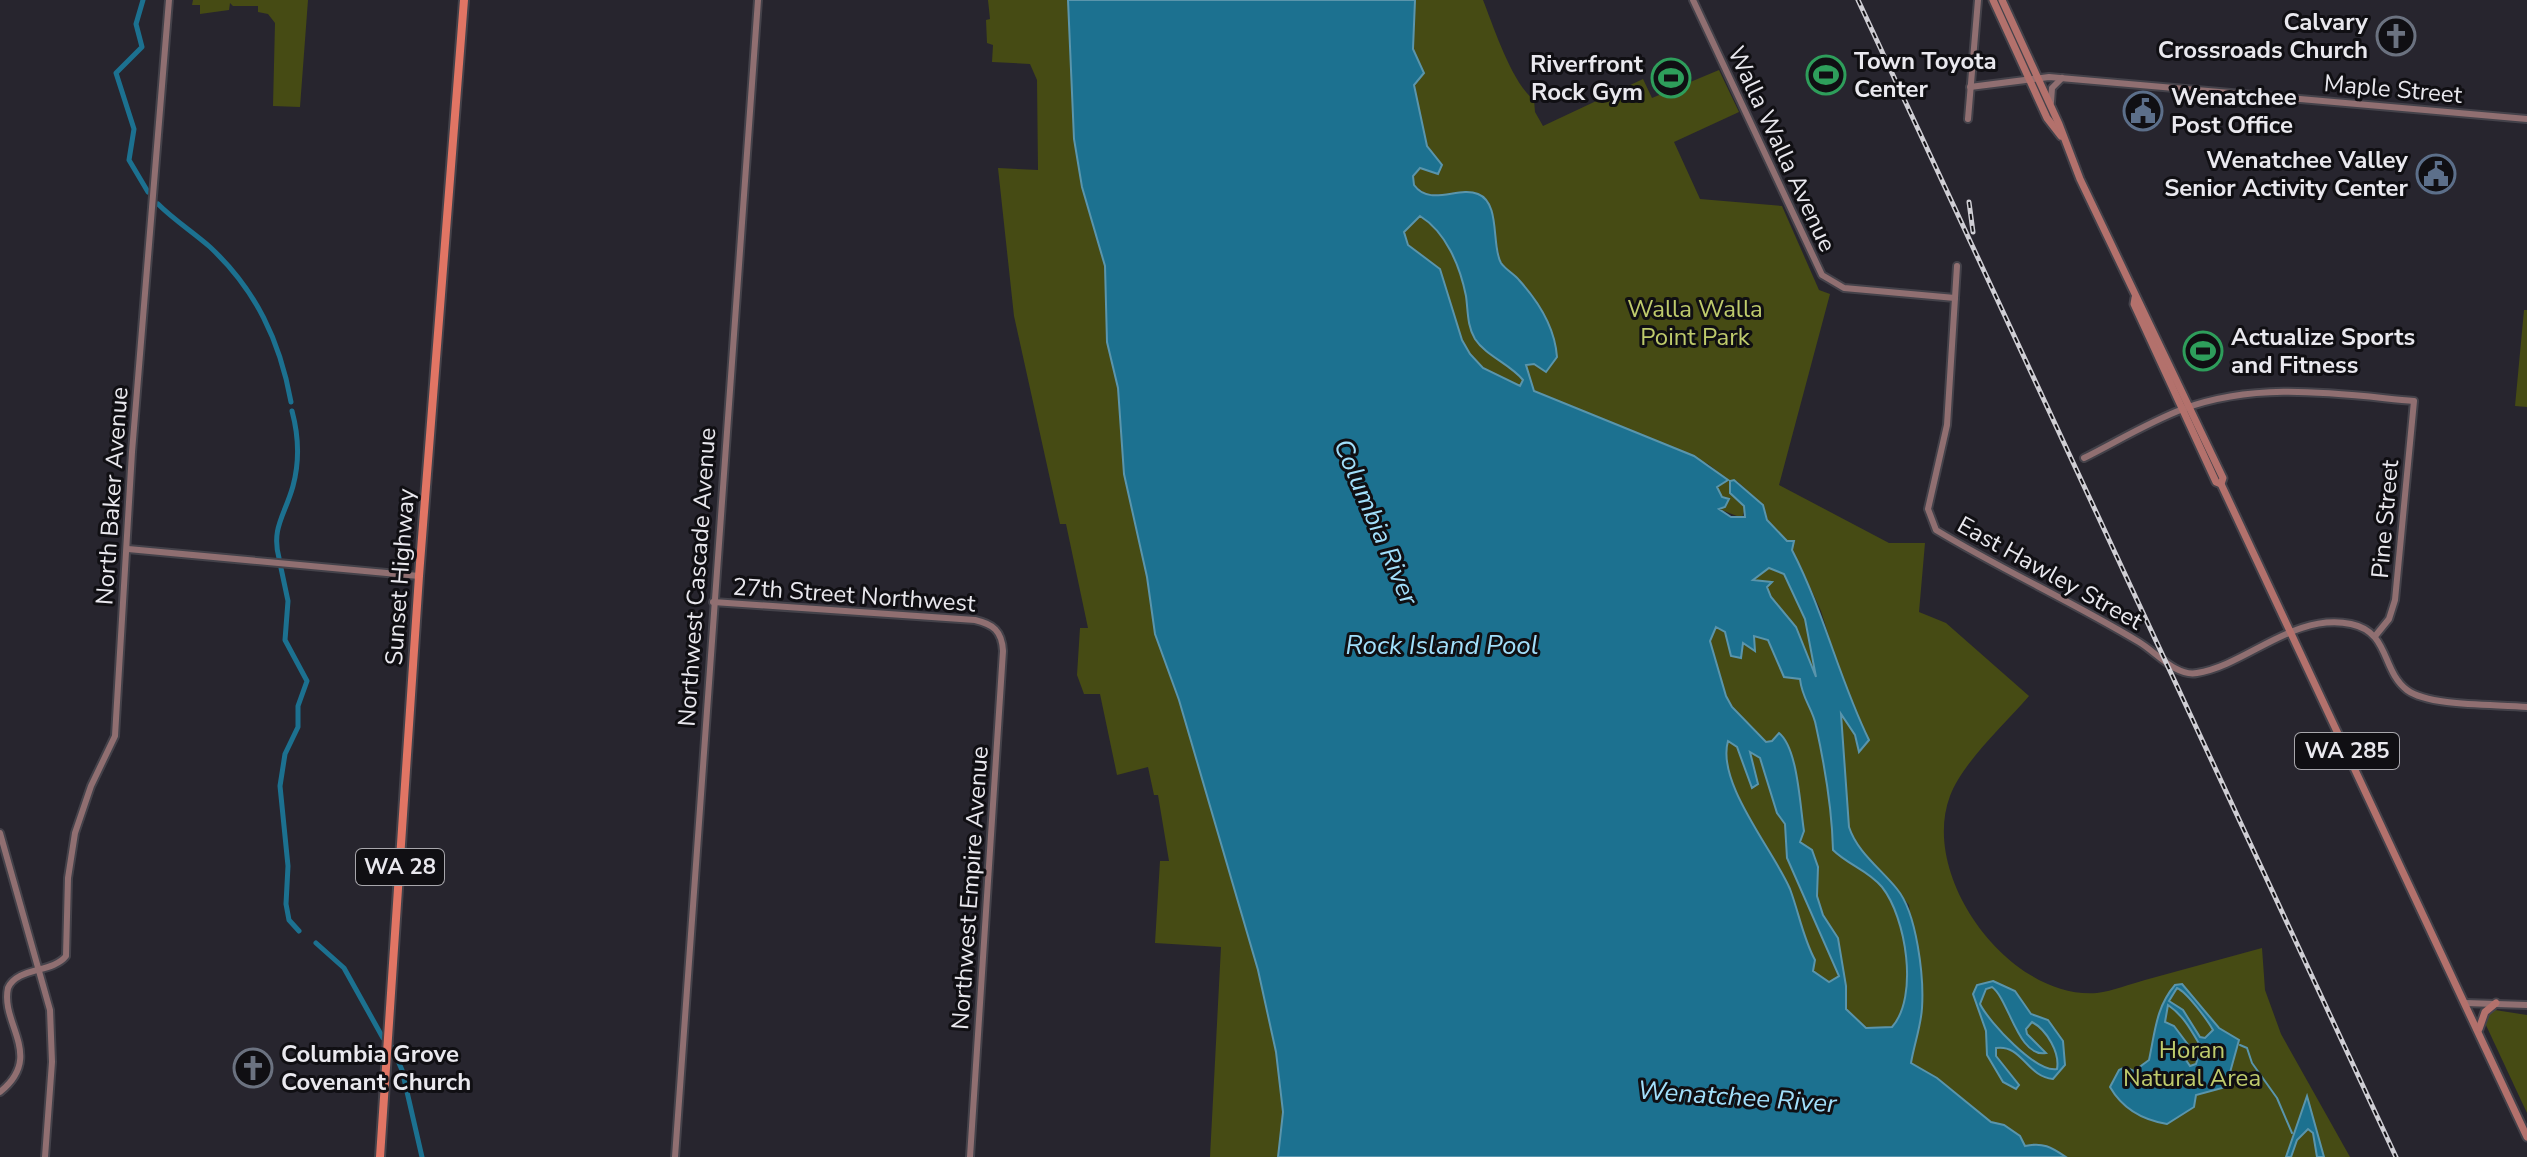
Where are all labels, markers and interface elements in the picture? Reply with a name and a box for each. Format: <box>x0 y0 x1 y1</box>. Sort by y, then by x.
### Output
place label: Calvary Crossroads Church <box>2158 6 2368 66</box>
church icon: Calvary Crossroads Church <box>2375 15 2417 57</box>
street label: Walla Walla Avenue <box>1720 41 1844 257</box>
place label: Town Toyota Center <box>1854 45 1997 105</box>
place label: Riverfront Rock Gym <box>1530 48 1644 108</box>
sports icon: Town Toyota Center <box>1805 54 1847 96</box>
sports icon: Riverfront Rock Gym <box>1650 57 1692 99</box>
street label: Maple Street <box>2323 67 2464 111</box>
place label: Wenatchee Post Office <box>2171 81 2297 141</box>
public building icon: Wenatchee Post Office <box>2122 90 2164 132</box>
place label: Wenatchee Valley Senior Activity Center <box>2164 144 2409 204</box>
public building icon: Wenatchee Valley Senior Activity Center <box>2415 153 2457 195</box>
park label: Walla Walla Point Park <box>1627 293 1763 353</box>
place label: Actualize Sports and Fitness <box>2231 321 2415 381</box>
sports icon: Actualize Sports and Fitness <box>2182 330 2224 372</box>
street label: North Baker Avenue <box>88 386 136 606</box>
street label: Northwest Cascade Avenue <box>671 427 723 727</box>
water label: Columbia River <box>1325 434 1427 611</box>
street label: Pine Street <box>2364 458 2406 580</box>
street label: Sunset Highway <box>378 487 422 666</box>
street label: East Hawley Street <box>1952 509 2149 637</box>
street label: 27th Street Northwest <box>731 571 977 619</box>
water label: Rock Island Pool <box>1345 628 1539 663</box>
road number: WA 285 <box>2295 733 2399 769</box>
street label: Northwest Empire Avenue <box>944 745 996 1031</box>
road number: WA 28 <box>356 849 444 885</box>
park label: Horan Natural Area <box>2123 1034 2261 1094</box>
place label: Columbia Grove Covenant Church <box>281 1038 471 1098</box>
church icon: Columbia Grove Covenant Church <box>232 1047 274 1089</box>
water label: Wenatchee River <box>1636 1073 1838 1121</box>

